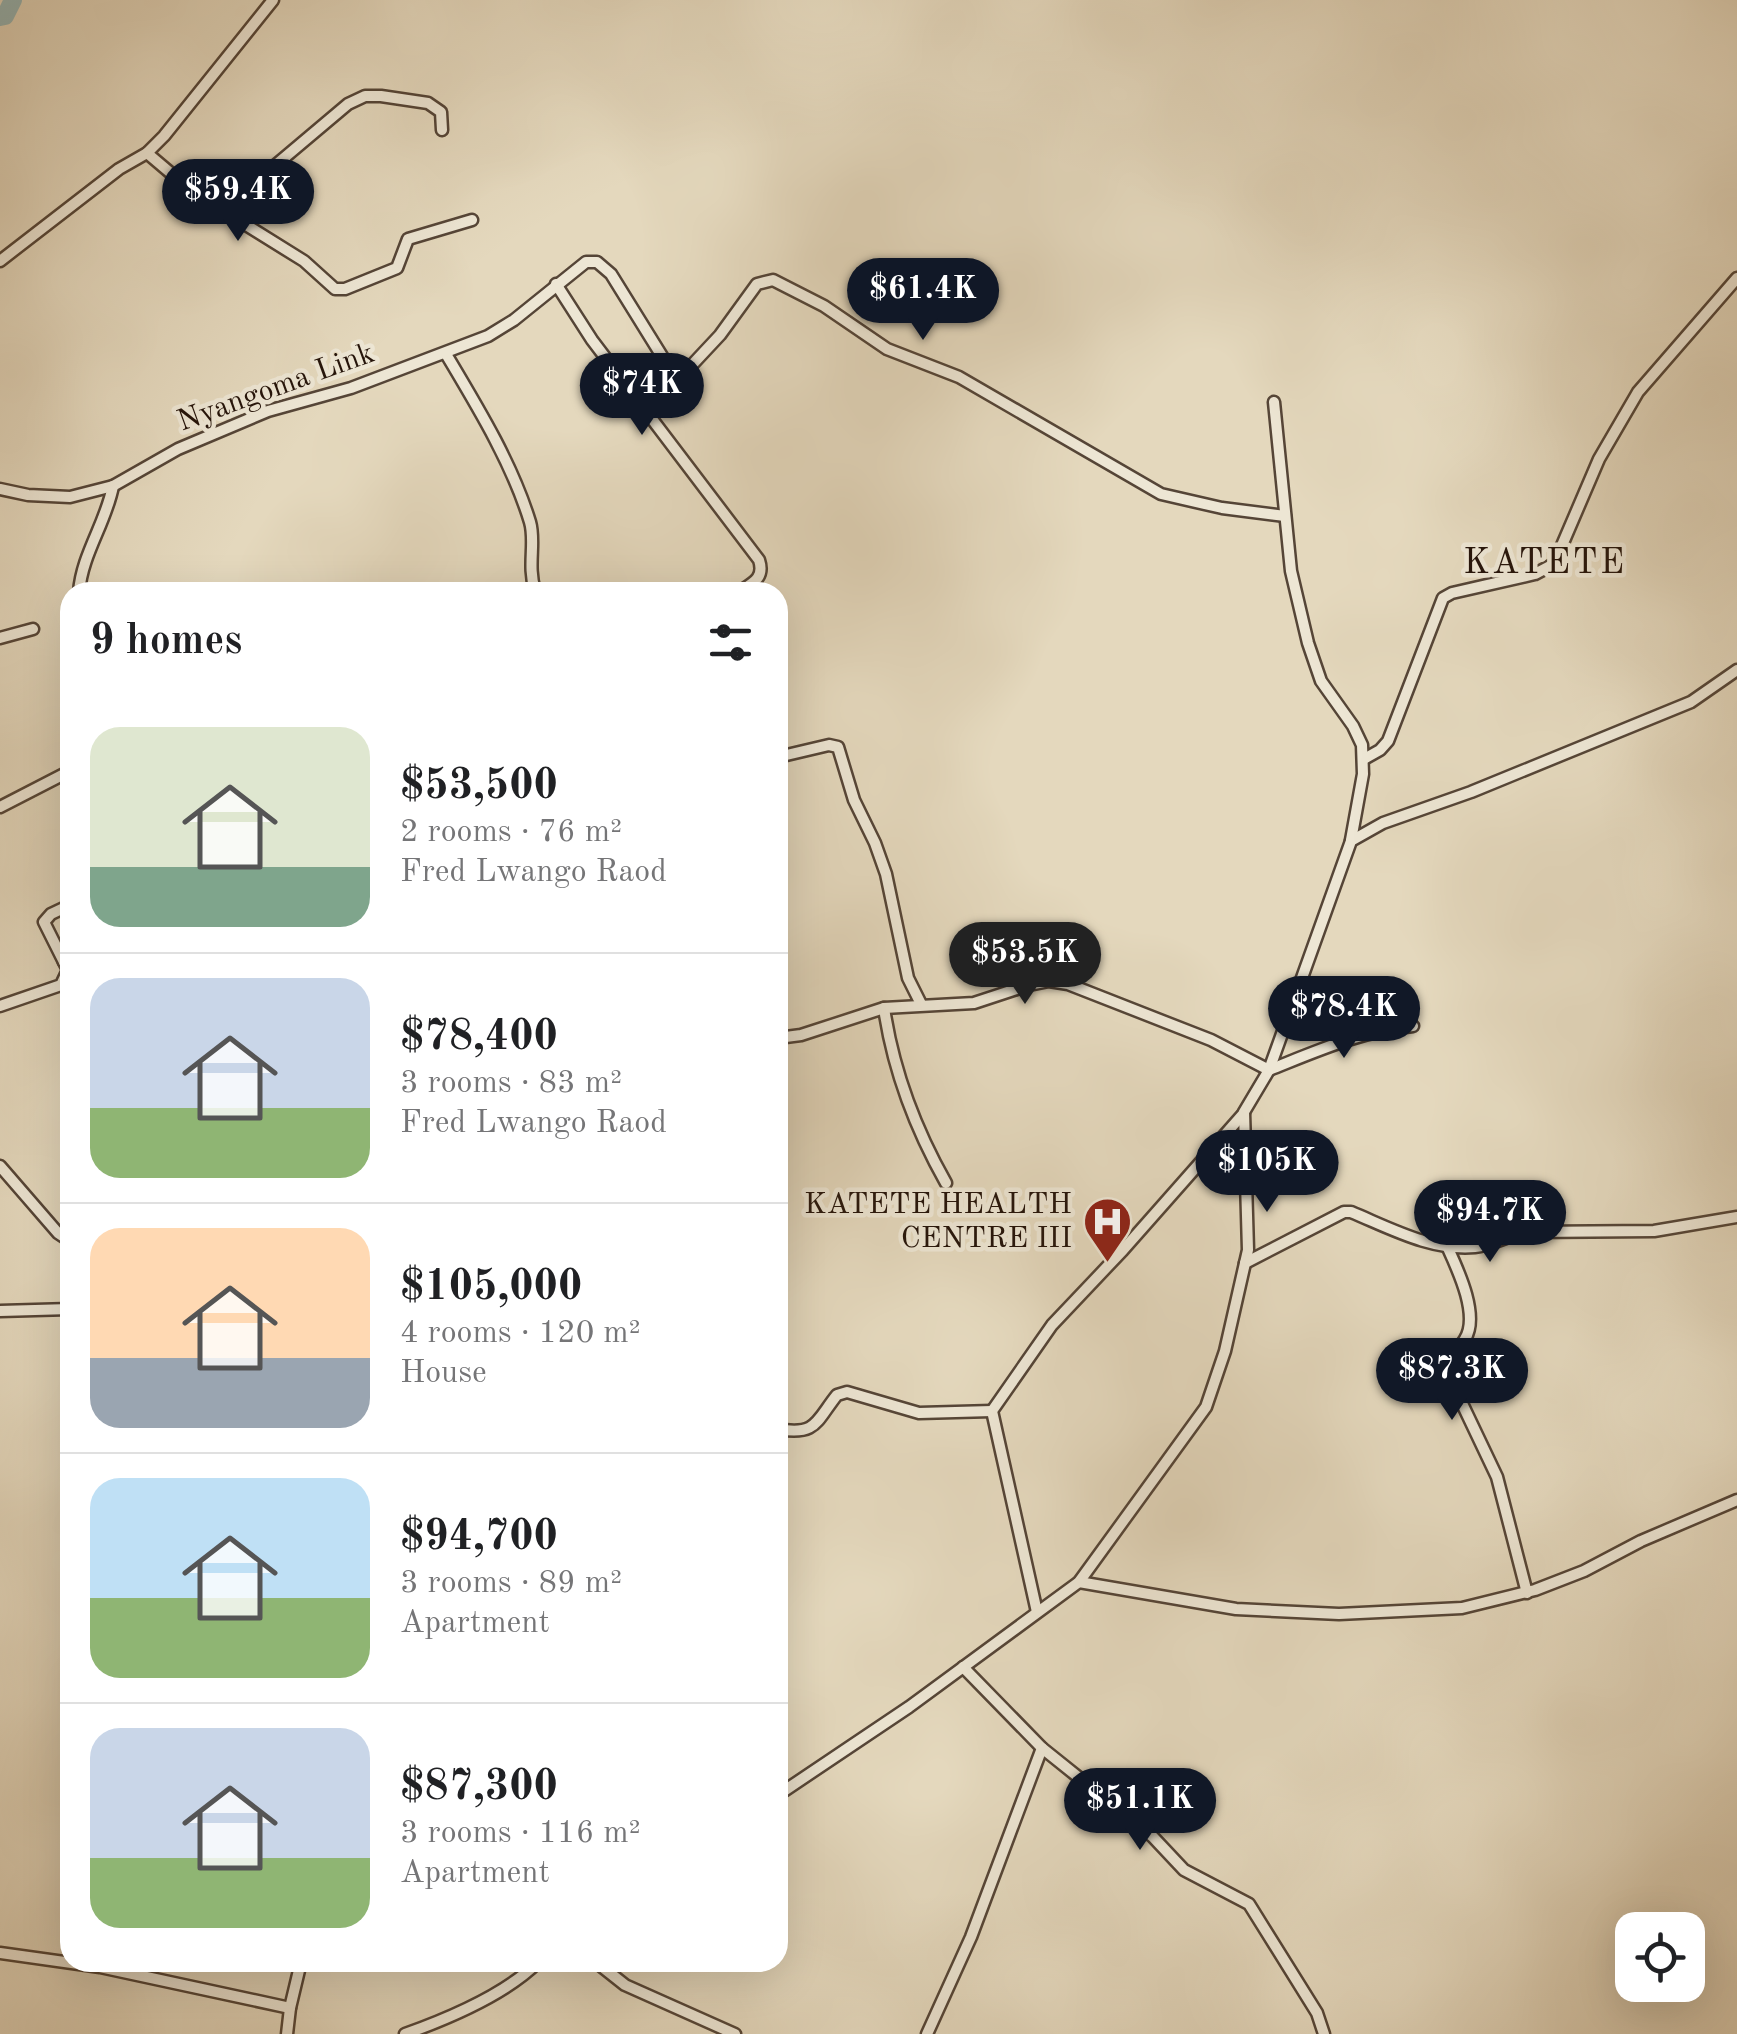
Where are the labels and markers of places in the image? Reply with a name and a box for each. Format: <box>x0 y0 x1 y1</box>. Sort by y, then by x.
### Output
pin: $59.4K <box>157 159 319 244</box>
pin: $61.4K <box>842 258 1004 343</box>
pin: $74K <box>583 353 701 438</box>
pin: $53.5K <box>944 922 1106 1007</box>
pin: $78.4K <box>1263 976 1425 1061</box>
pin: $105K <box>1197 1130 1337 1215</box>
pin: $94.7K <box>1409 1180 1571 1265</box>
place label: KATETE HEALTH CENTRE III <box>804 1190 1072 1254</box>
hospital icon: KATETE HEALTH CENTRE III <box>1081 1196 1133 1264</box>
pin: $87.3K <box>1371 1338 1533 1423</box>
pin: $51.1K <box>1059 1768 1221 1853</box>

